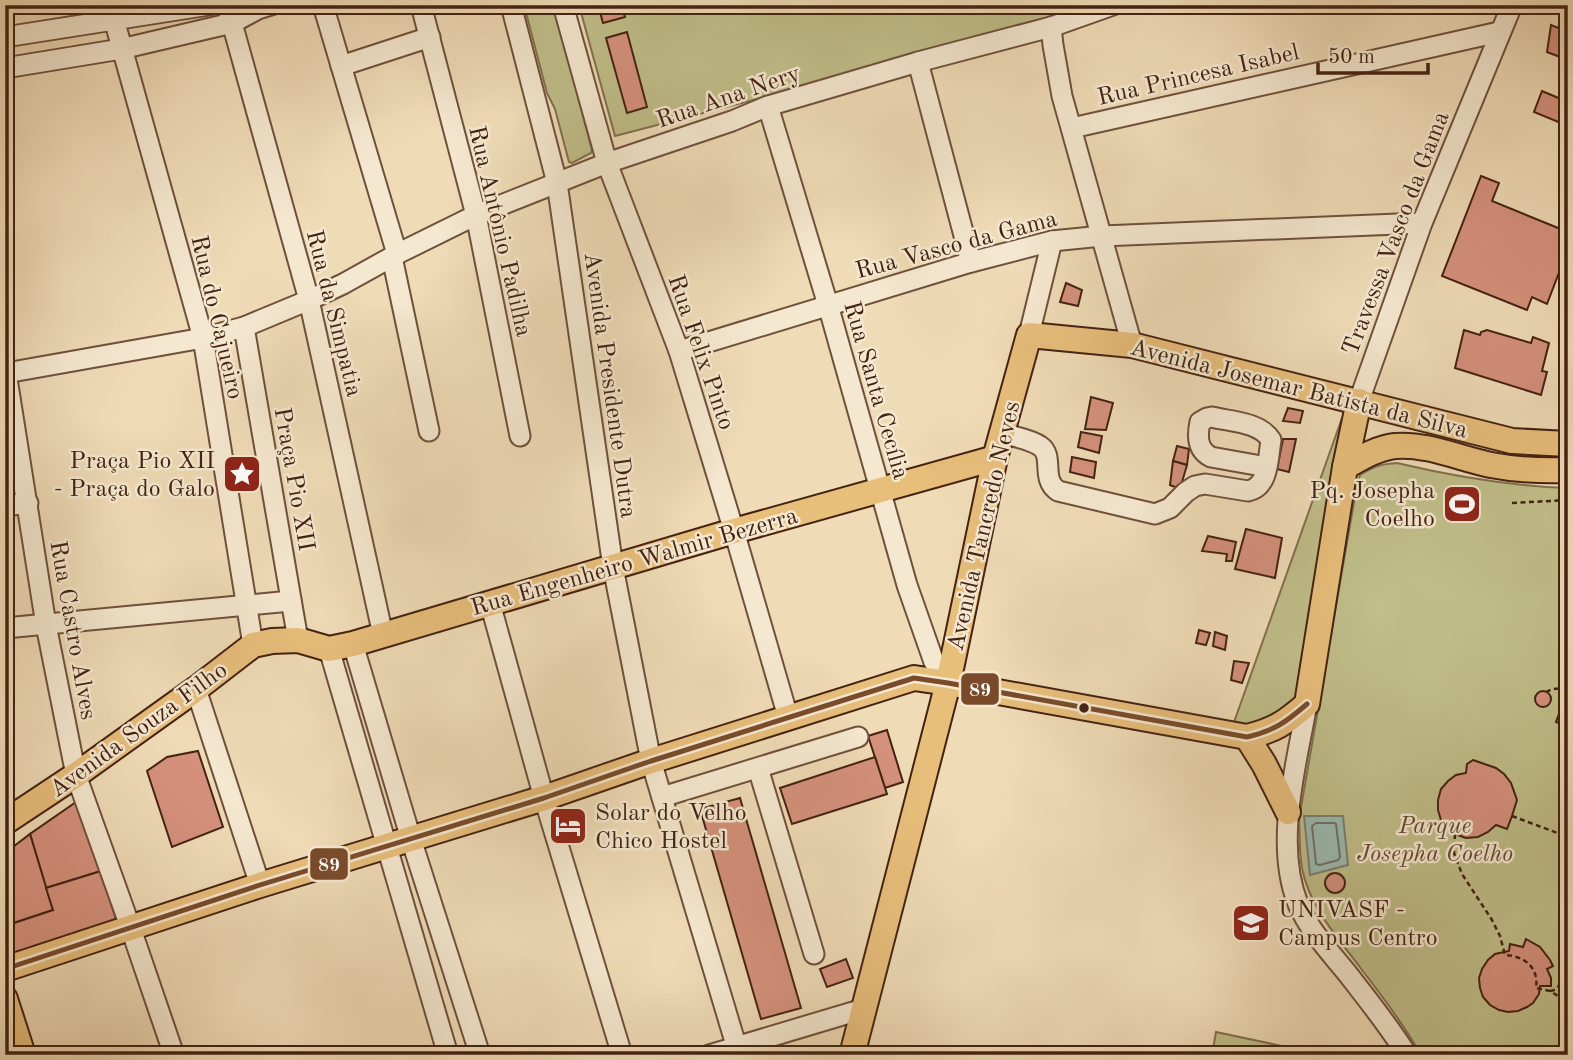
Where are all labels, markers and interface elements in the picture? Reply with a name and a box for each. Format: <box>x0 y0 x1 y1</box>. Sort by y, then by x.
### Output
scale bar <box>1318 32 1428 76</box>
street label: Rua Princesa Isabel <box>1095 41 1302 111</box>
text: 50 m <box>1328 47 1375 68</box>
street label: Rua Ana Nery <box>654 62 804 134</box>
street label: Travessa Vasco da Gama <box>1339 108 1455 359</box>
street label: Rua Antônio Padilha <box>463 124 535 339</box>
street label: Rua Vasco da Gama <box>853 207 1060 284</box>
street label: Rua da Simpatia <box>301 228 365 400</box>
street label: Rua do Cajueiro <box>186 233 247 402</box>
street label: Avenida Presidente Dutra <box>578 251 640 520</box>
street label: Rua Felix Pinto <box>662 272 738 433</box>
street label: Rua Santa Cecília <box>838 299 912 482</box>
street label: Avenida Josemar Batista da Silva <box>1127 336 1470 444</box>
street label: Avenida Tancredo Neves <box>944 399 1025 654</box>
street label: Praça Pio XII <box>269 406 317 553</box>
place label: Praça Pio XII - Praça do Galo <box>54 450 215 502</box>
place icon: Praça Pio XII - Praça do Galo <box>221 453 263 495</box>
place label: Pq. Josepha Coelho <box>1310 480 1435 532</box>
sports icon: Pq. Josepha Coelho <box>1441 483 1483 525</box>
street label: Rua Engenheiro Walmir Bezerra <box>468 505 801 621</box>
street label: Rua Castro Alves <box>44 539 100 722</box>
street label: Avenida Souza Filho <box>46 658 232 803</box>
line badge: 89 <box>960 672 1000 706</box>
text: 89 <box>969 682 991 701</box>
unlabelled marker <box>1077 701 1091 715</box>
place label: Solar do Velho Chico Hostel <box>595 802 747 854</box>
hotel icon: Solar do Velho Chico Hostel <box>547 805 589 847</box>
park label: Parque Josepha Coelho <box>1357 815 1513 867</box>
line badge: 89 <box>309 847 349 881</box>
text: 89 <box>318 857 340 876</box>
place label: UNIVASF - Campus Centro <box>1278 899 1438 951</box>
school or university icon: UNIVASF - Campus Centro <box>1230 902 1272 944</box>

